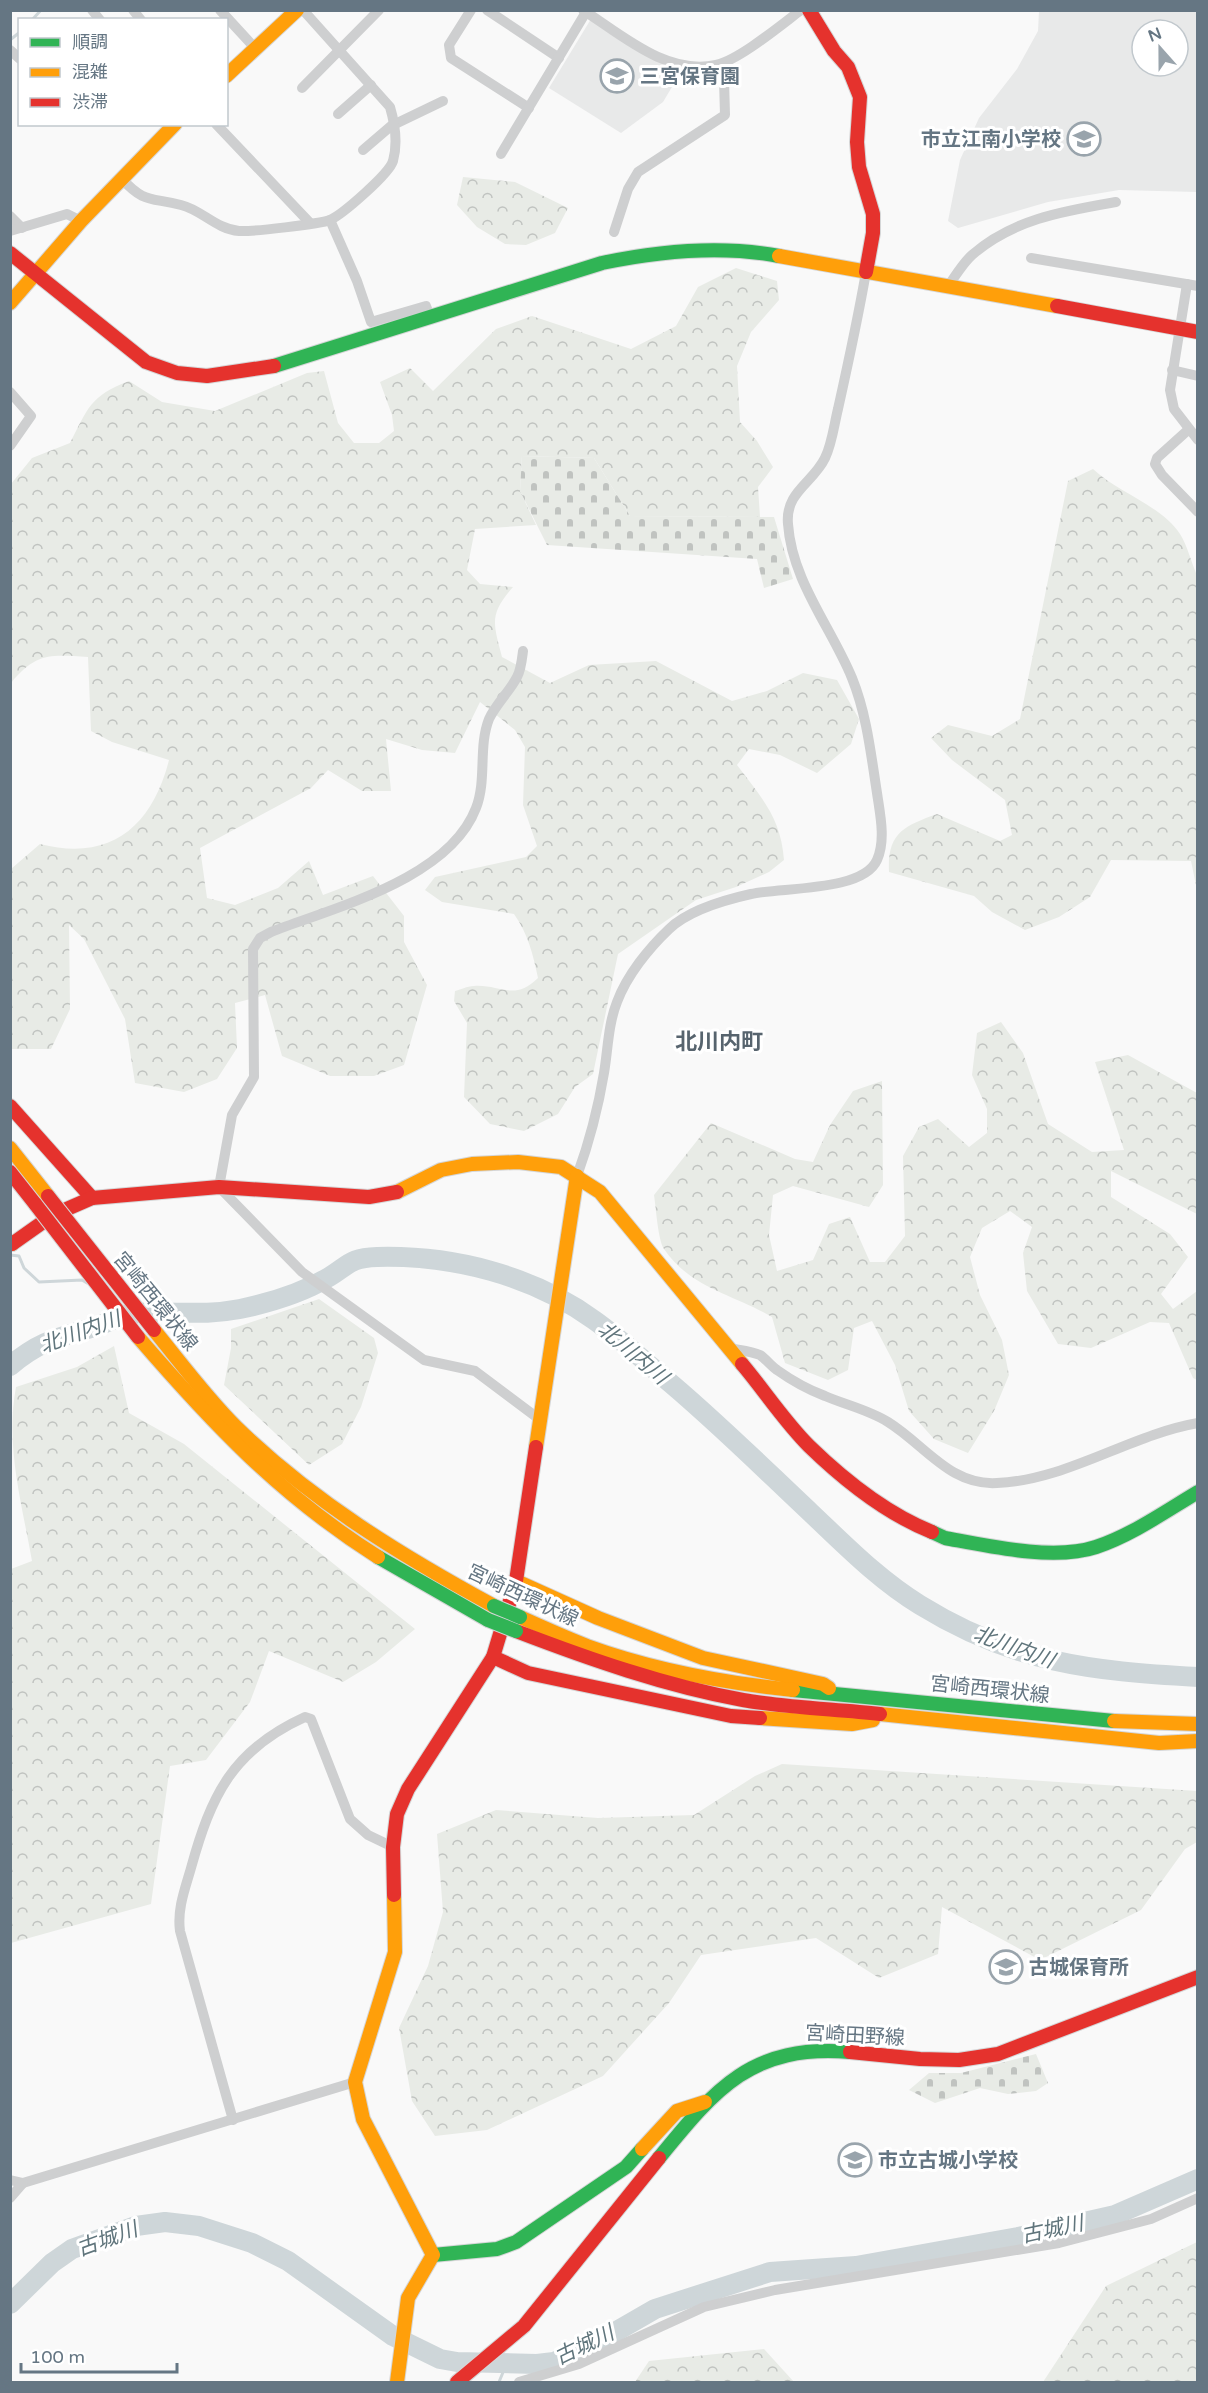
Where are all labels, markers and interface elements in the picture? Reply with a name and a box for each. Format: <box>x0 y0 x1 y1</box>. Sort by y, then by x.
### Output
legend <box>18 18 228 126</box>
north arrow <box>1130 18 1190 78</box>
text: N <box>1145 23 1165 47</box>
text: 順調 <box>72 31 108 53</box>
school or university icon: 三宮保育園 <box>599 58 635 94</box>
text: 混雑 <box>72 61 108 83</box>
place label: 三宮保育園 <box>640 65 740 89</box>
text: 渋滞 <box>72 91 108 113</box>
school or university icon: 市立江南小学校 <box>1066 121 1102 157</box>
place label: 市立江南小学校 <box>921 128 1061 152</box>
district label: 北川内町 <box>675 1029 763 1055</box>
street label: 宮崎西環状線 <box>108 1247 202 1356</box>
water label: 北川内川 <box>36 1306 126 1359</box>
water label: 北川内川 <box>592 1317 674 1391</box>
street label: 宮崎西環状線 <box>463 1560 582 1632</box>
water label: 北川内川 <box>970 1621 1059 1674</box>
street label: 宮崎西環状線 <box>929 1672 1051 1708</box>
school or university icon: 古城保育所 <box>988 1949 1024 1985</box>
place label: 古城保育所 <box>1029 1956 1129 1980</box>
street label: 宮崎田野線 <box>804 2021 906 2051</box>
school or university icon: 市立古城小学校 <box>837 2142 873 2178</box>
place label: 市立古城小学校 <box>878 2149 1018 2173</box>
water label: 古城川 <box>1019 2210 1087 2248</box>
water label: 古城川 <box>73 2216 143 2262</box>
water label: 古城川 <box>550 2320 620 2370</box>
scale bar <box>21 2336 177 2374</box>
text: 100 m <box>30 2346 85 2368</box>

